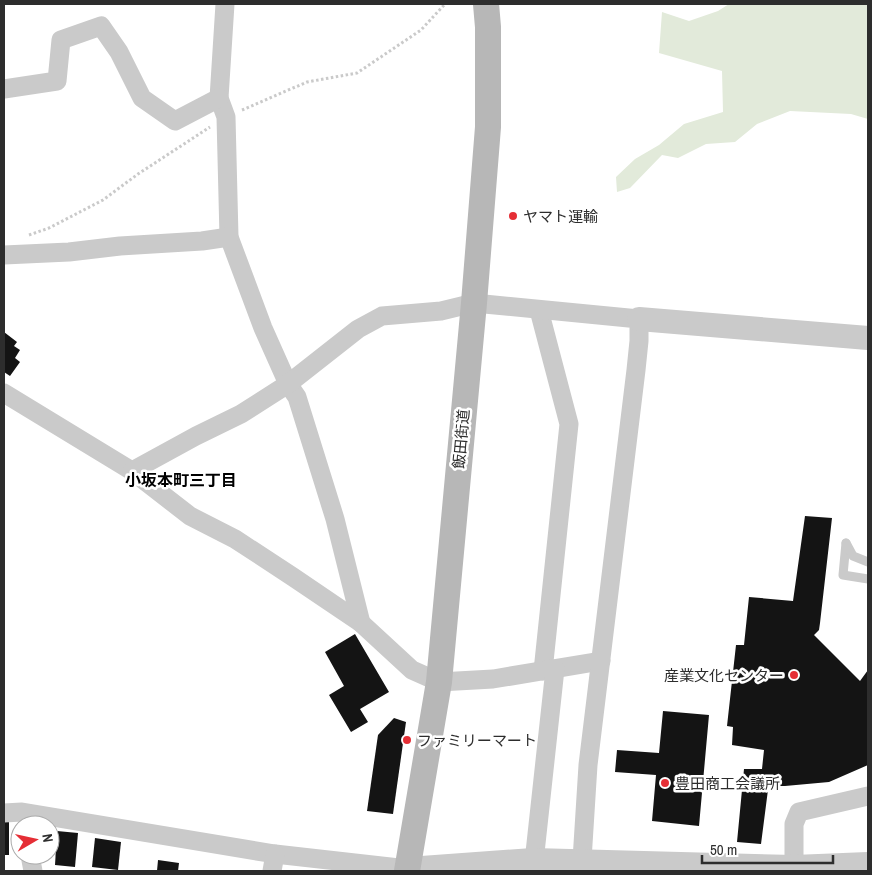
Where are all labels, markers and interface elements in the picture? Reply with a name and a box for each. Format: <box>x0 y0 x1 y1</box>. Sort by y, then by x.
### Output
place label: ヤマト運輸 <box>523 206 598 227</box>
marker: ヤマト運輸 <box>507 210 519 222</box>
street label: 飯田街道 <box>448 408 474 470</box>
district label: 小坂本町三丁目 <box>125 469 237 491</box>
place label: 産業文化センター <box>664 665 784 686</box>
marker: 産業文化センター <box>788 669 800 681</box>
place label: ファミリーマート <box>417 730 537 751</box>
marker: ファミリーマート <box>401 734 413 746</box>
place label: 豊田商工会議所 <box>675 773 780 794</box>
marker: 豊田商工会議所 <box>659 777 671 789</box>
north arrow <box>10 815 60 865</box>
text: N <box>38 832 57 843</box>
scale bar <box>702 832 833 864</box>
text: 50 m <box>710 839 737 860</box>

